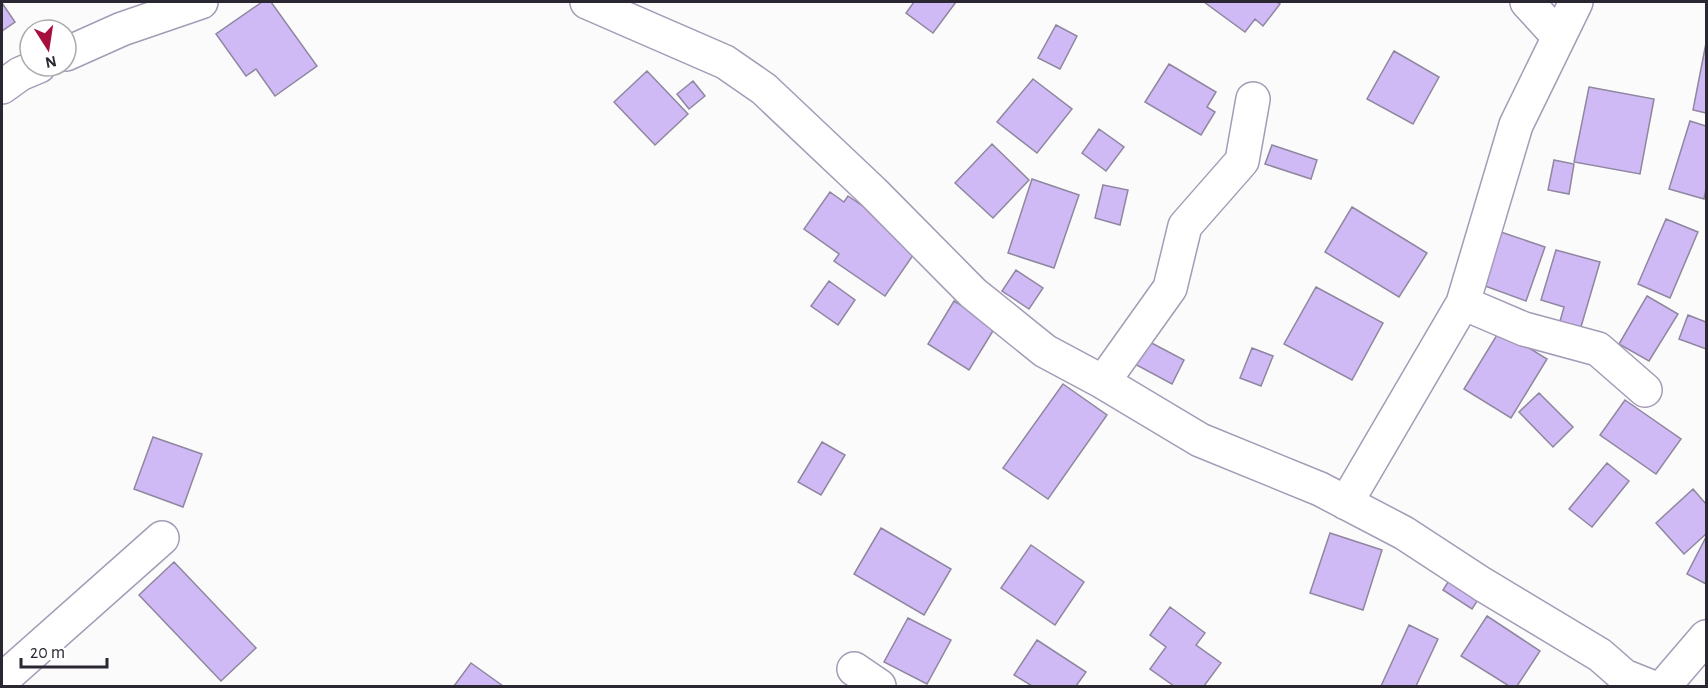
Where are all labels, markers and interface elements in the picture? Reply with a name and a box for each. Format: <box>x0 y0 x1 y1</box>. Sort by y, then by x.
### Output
north arrow <box>18 18 78 78</box>
text: N <box>44 53 58 71</box>
scale bar <box>21 631 106 669</box>
text: 20 m <box>30 644 65 662</box>

